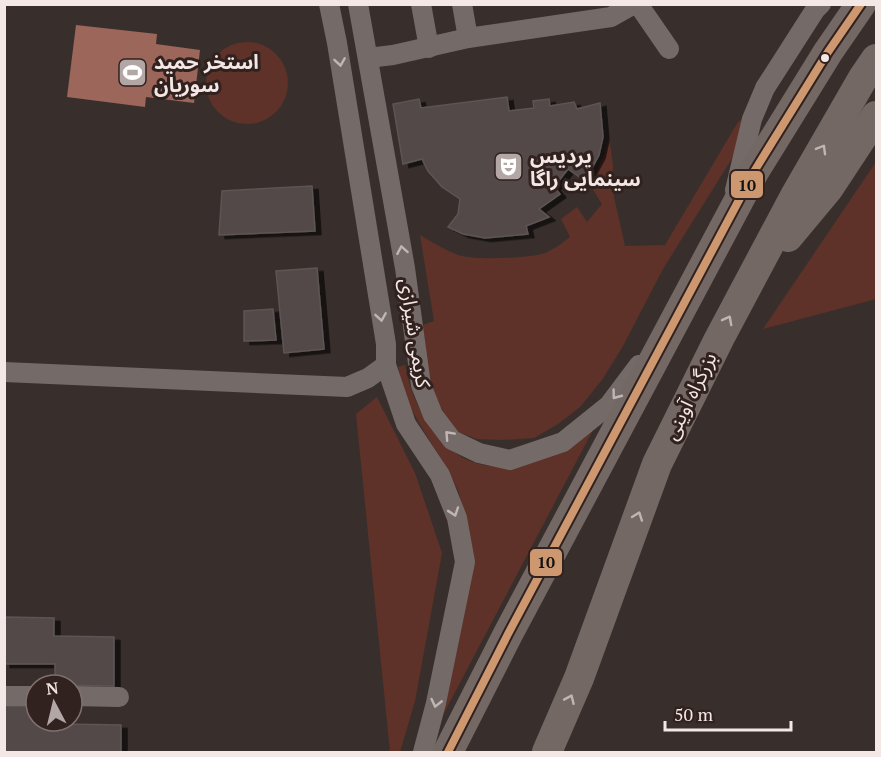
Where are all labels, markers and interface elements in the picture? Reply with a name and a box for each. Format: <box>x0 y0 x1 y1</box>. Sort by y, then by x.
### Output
place label: استخر حمید سوریان <box>154 48 259 98</box>
unlabelled marker <box>819 52 831 64</box>
sports icon: استخر حمید سوریان <box>117 57 149 89</box>
one-way arrow <box>333 57 346 67</box>
place label: پردیس سینمایی راگا <box>530 142 641 192</box>
one-way arrow <box>815 145 826 155</box>
theatre icon: پردیس سینمایی راگا <box>493 151 525 183</box>
line badge: 10 <box>730 170 764 199</box>
text: 10 <box>738 174 756 196</box>
one-way arrow <box>396 245 409 255</box>
street label: کریمی شیرازی <box>394 276 438 390</box>
one-way arrow <box>375 312 387 321</box>
one-way arrow <box>721 316 732 327</box>
street label: بزرگراه آوینی <box>657 347 722 444</box>
one-way arrow <box>613 388 624 399</box>
one-way arrow <box>446 432 457 443</box>
one-way arrow <box>447 506 459 517</box>
one-way arrow <box>631 511 643 522</box>
line badge: 10 <box>529 548 563 577</box>
text: 10 <box>537 551 555 573</box>
north arrow <box>24 673 84 733</box>
text: N <box>45 676 60 700</box>
one-way arrow <box>563 694 575 705</box>
scale bar <box>665 694 791 732</box>
one-way arrow <box>430 698 443 708</box>
text: 50 m <box>674 702 714 726</box>

